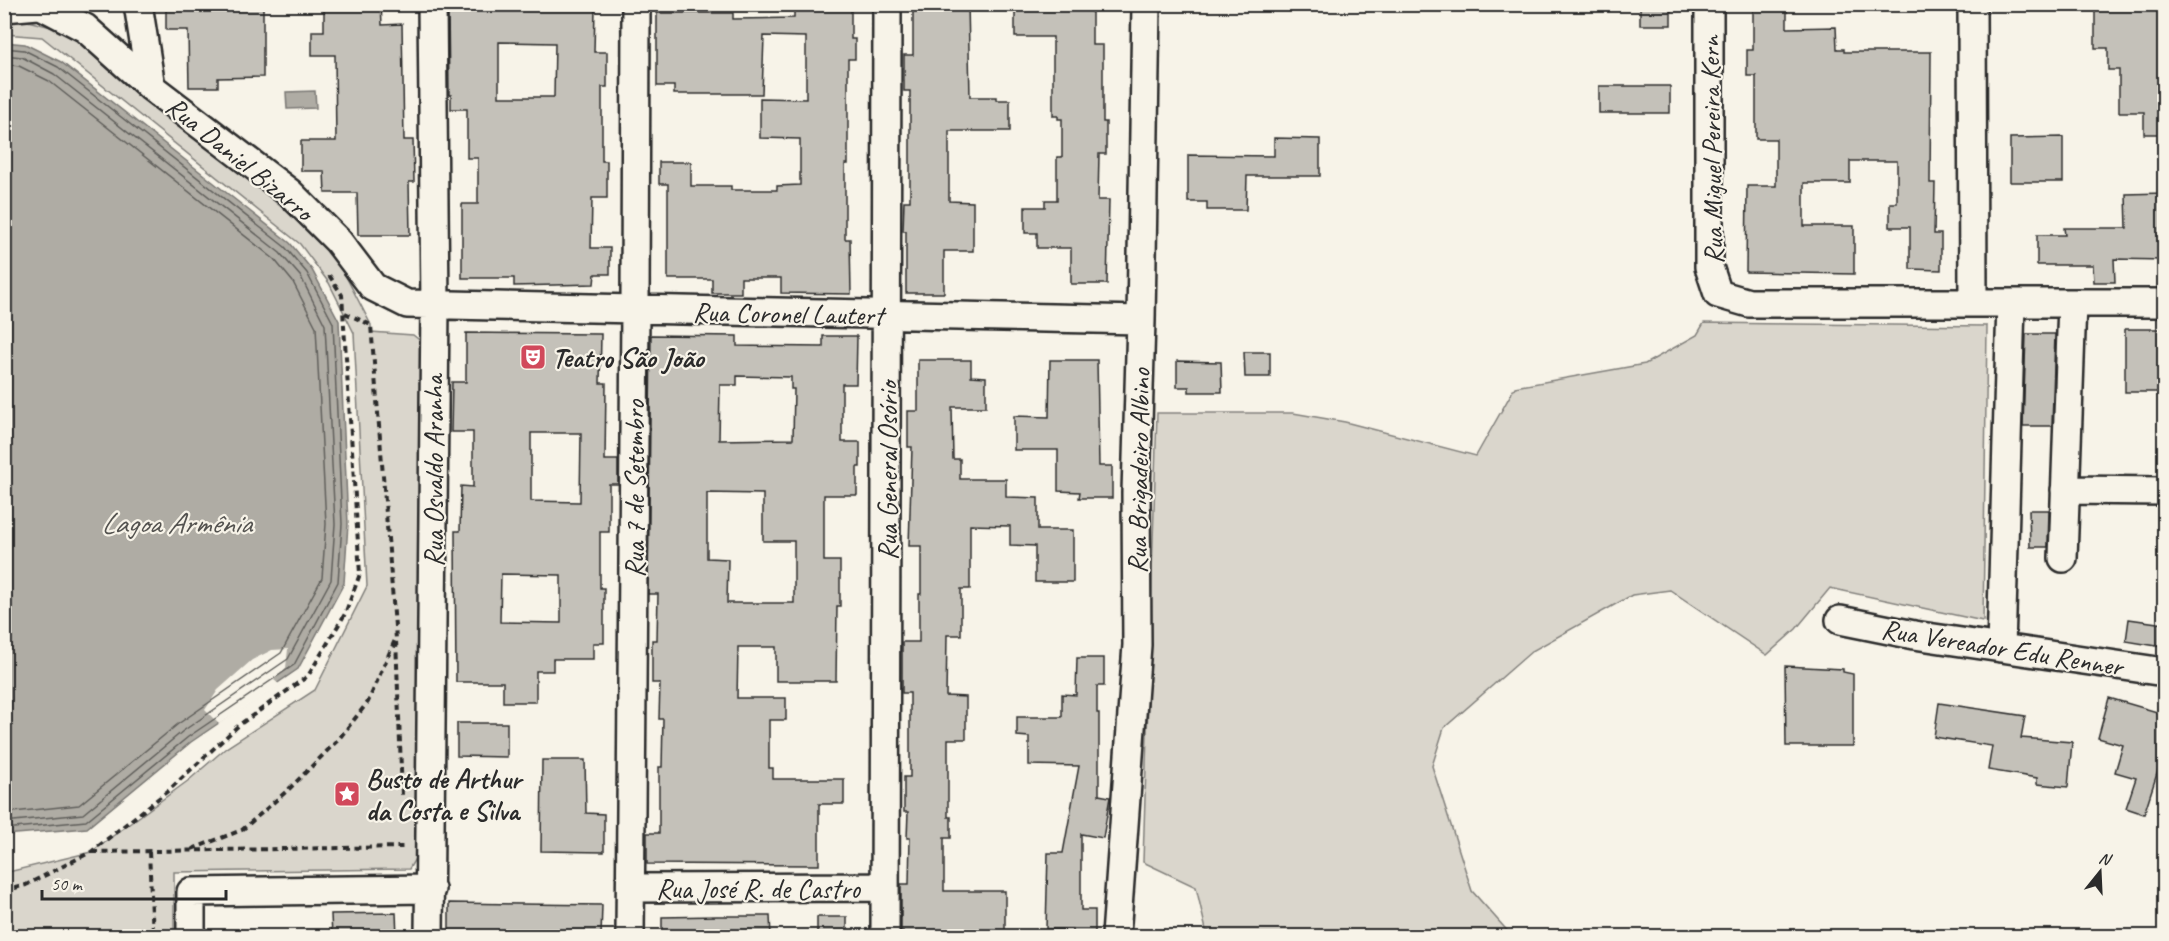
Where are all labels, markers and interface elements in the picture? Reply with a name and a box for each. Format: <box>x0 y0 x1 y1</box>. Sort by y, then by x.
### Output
street label: Rua Miguel Pereira Kern <box>1692 34 1731 264</box>
street label: Rua Daniel Bizarro <box>159 88 323 230</box>
street label: Rua Coronel Lautert <box>692 294 887 333</box>
place label: Teatro São João <box>552 340 706 375</box>
theatre icon: Teatro São João <box>518 342 548 372</box>
street label: Rua Brigadeiro Albino <box>1119 366 1158 574</box>
street label: Rua Osvaldo Aranha <box>416 373 451 567</box>
street label: Rua General Osório <box>870 378 905 561</box>
street label: Rua 7 de Setembro <box>617 398 652 578</box>
water label: Lagoa Armênia <box>101 504 254 542</box>
street label: Rua Vereador Edu Renner <box>1879 611 2128 684</box>
place label: Busto de Arthur da Costa e Silva <box>366 761 524 828</box>
place icon: Busto de Arthur da Costa e Silva <box>332 779 362 809</box>
north arrow <box>2070 842 2130 902</box>
text: N <box>2097 848 2115 871</box>
scale bar <box>42 863 226 901</box>
street label: Rua José R. de Castro <box>656 871 862 906</box>
text: 50 m <box>51 873 84 895</box>

